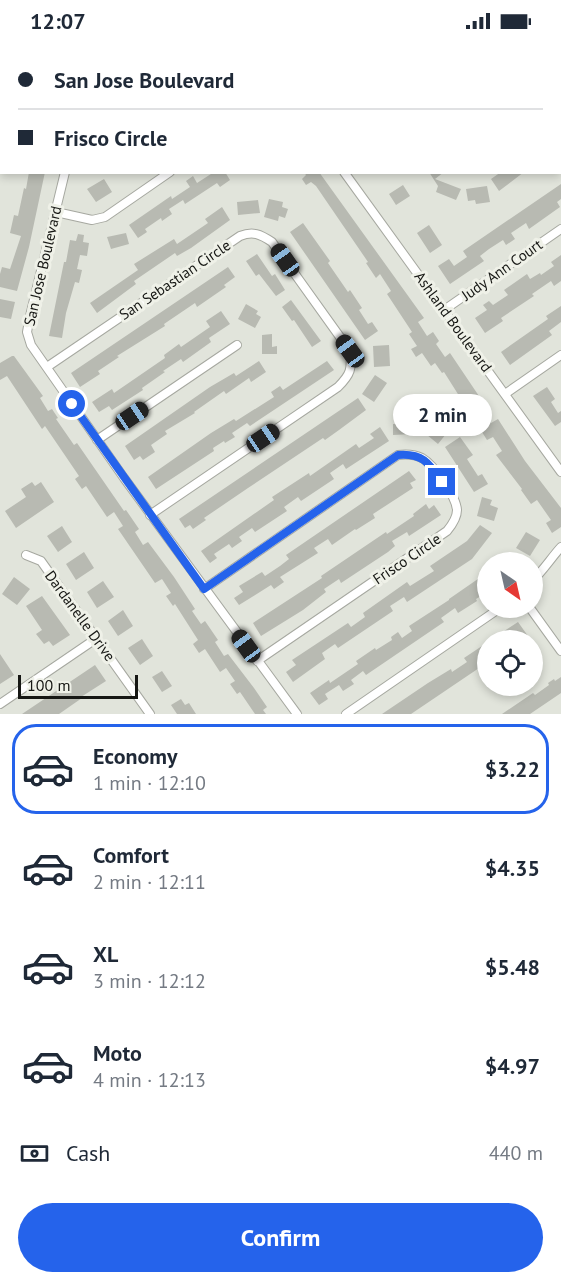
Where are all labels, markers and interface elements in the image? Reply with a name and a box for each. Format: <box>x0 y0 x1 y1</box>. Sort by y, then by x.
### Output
text: 12:07 <box>30 7 86 35</box>
text: San Jose Boulevard <box>54 66 234 94</box>
text: Frisco Circle <box>54 124 167 152</box>
street label: San Jose Boulevard <box>19 204 66 328</box>
street label: San Sebastian Circle <box>115 235 234 324</box>
street label: Judy Ann Court <box>457 235 546 305</box>
car <box>267 240 303 280</box>
street label: Ashland Boulevard <box>411 268 496 376</box>
car <box>332 331 368 371</box>
route start <box>58 390 85 417</box>
callout: 2 min <box>392 395 492 437</box>
car <box>112 398 152 434</box>
text: 2 min <box>418 402 467 428</box>
car <box>243 420 283 456</box>
route end <box>428 468 455 495</box>
street label: Frisco Circle <box>369 529 444 588</box>
north arrow <box>477 552 543 618</box>
map controls <box>477 552 543 696</box>
street label: Dardanelle Drive <box>41 567 120 665</box>
car <box>228 626 264 666</box>
button: locate <box>477 630 543 696</box>
scale bar <box>18 672 138 700</box>
text: 100 m <box>27 675 70 695</box>
icon: car <box>21 742 75 796</box>
text: Economy <box>93 742 177 770</box>
text: $3.22 <box>485 755 540 783</box>
text: 1 min · 12:10 <box>93 770 206 796</box>
icon: car <box>21 841 75 895</box>
text: Comfort <box>93 841 169 869</box>
text: $4.35 <box>485 854 540 882</box>
text: 2 min · 12:11 <box>93 869 206 895</box>
icon: car <box>21 940 75 994</box>
text: XL <box>93 940 118 968</box>
text: $5.48 <box>485 953 540 981</box>
text: 3 min · 12:12 <box>93 968 206 994</box>
icon: car <box>21 1039 75 1093</box>
text: Moto <box>93 1039 142 1067</box>
text: $4.97 <box>485 1052 540 1080</box>
text: 4 min · 12:13 <box>93 1067 206 1093</box>
icon: cash <box>18 1137 51 1170</box>
text: Cash <box>66 1139 110 1167</box>
text: 440 m <box>489 1140 543 1166</box>
button: Confirm <box>18 1203 543 1272</box>

